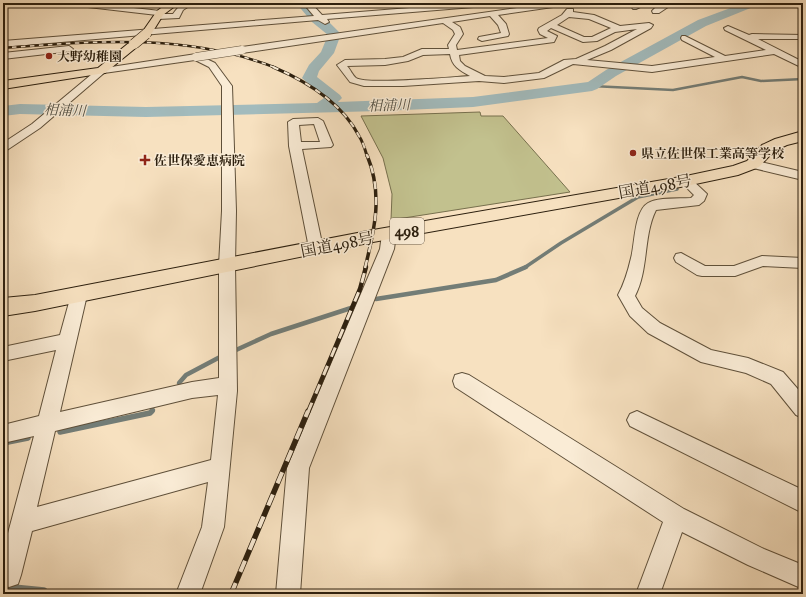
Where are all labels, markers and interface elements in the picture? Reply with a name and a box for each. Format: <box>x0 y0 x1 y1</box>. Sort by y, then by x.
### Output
place label: 大野幼稚園 <box>57 49 122 65</box>
marker: 大野幼稚園 <box>44 51 54 61</box>
water label: 相浦川 <box>368 96 412 115</box>
water label: 相浦川 <box>44 101 88 120</box>
place label: 県立佐世保工業高等学校 <box>641 146 785 162</box>
marker: 県立佐世保工業高等学校 <box>628 148 638 158</box>
place label: 佐世保愛恵病院 <box>154 153 245 169</box>
marker: 佐世保愛恵病院 <box>139 154 151 166</box>
street label: 国道498号 <box>617 171 693 202</box>
road number: 498 <box>390 218 424 244</box>
street label: 国道498号 <box>299 228 375 261</box>

